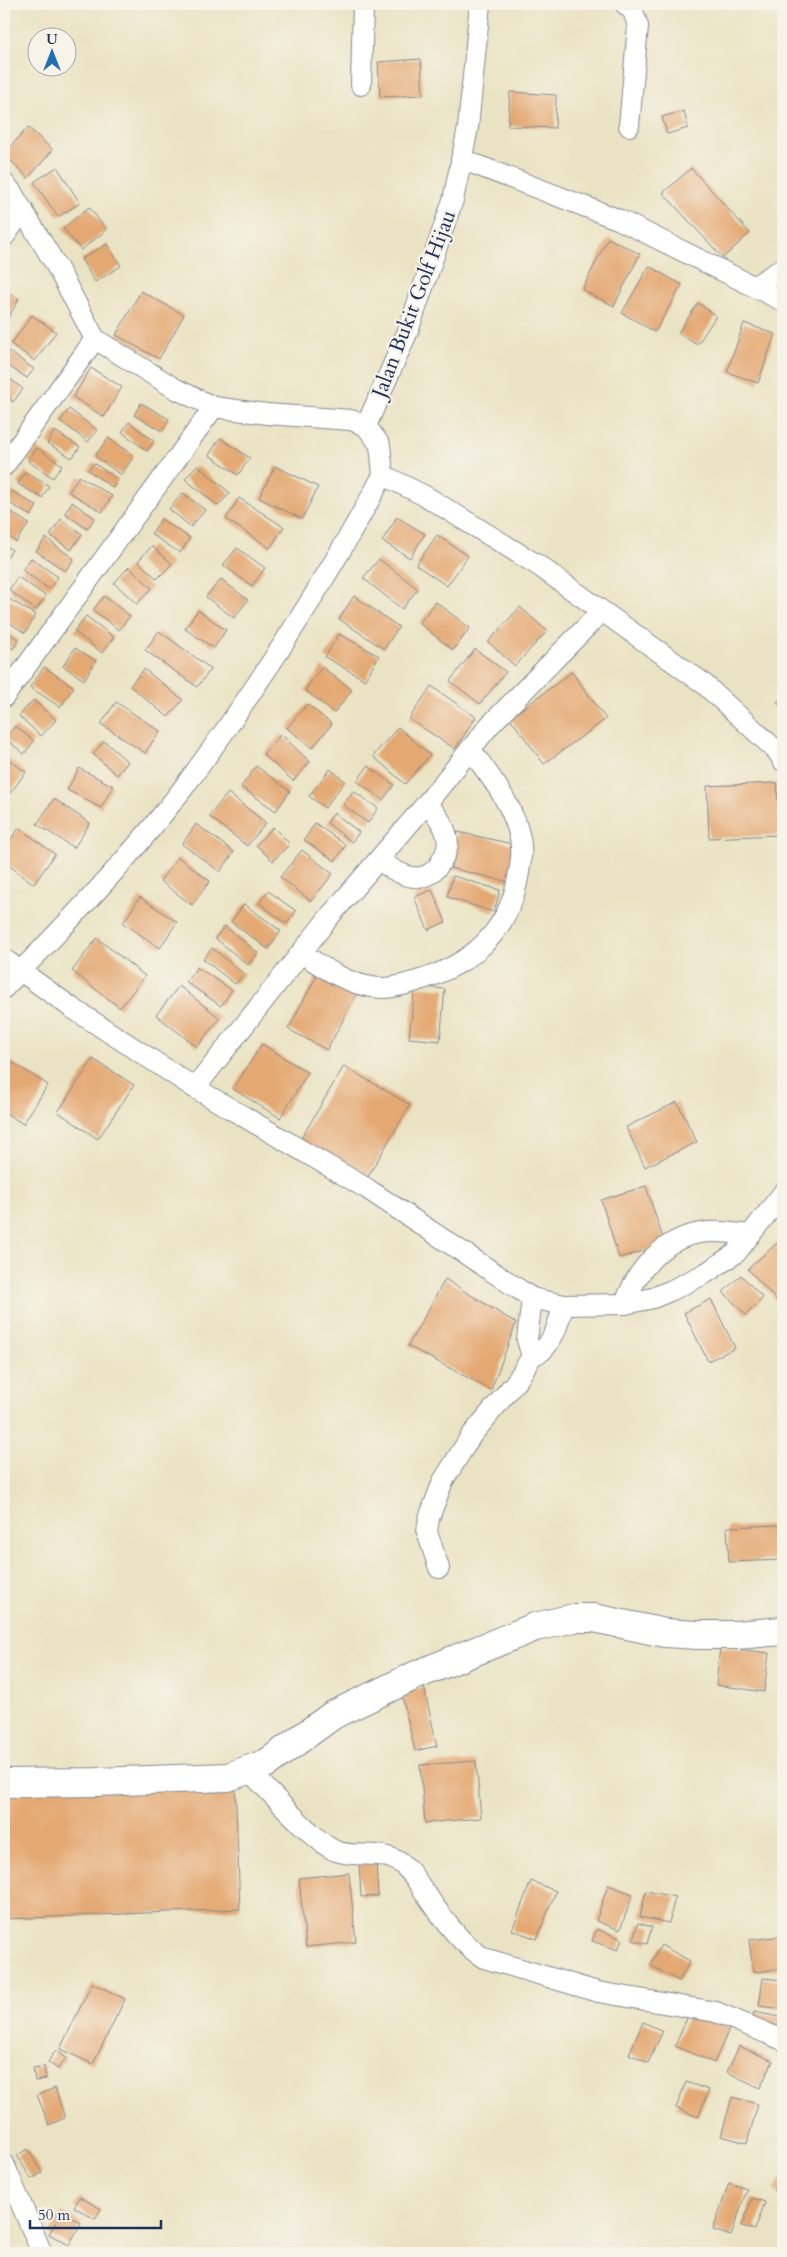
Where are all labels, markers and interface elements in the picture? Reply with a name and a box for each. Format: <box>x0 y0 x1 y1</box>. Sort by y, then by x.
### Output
north arrow <box>28 28 78 78</box>
text: U <box>46 30 58 49</box>
street label: Jalan Bukit Golf Hijau <box>364 206 463 405</box>
scale bar <box>30 2197 161 2229</box>
text: 50 m <box>38 2205 70 2225</box>

